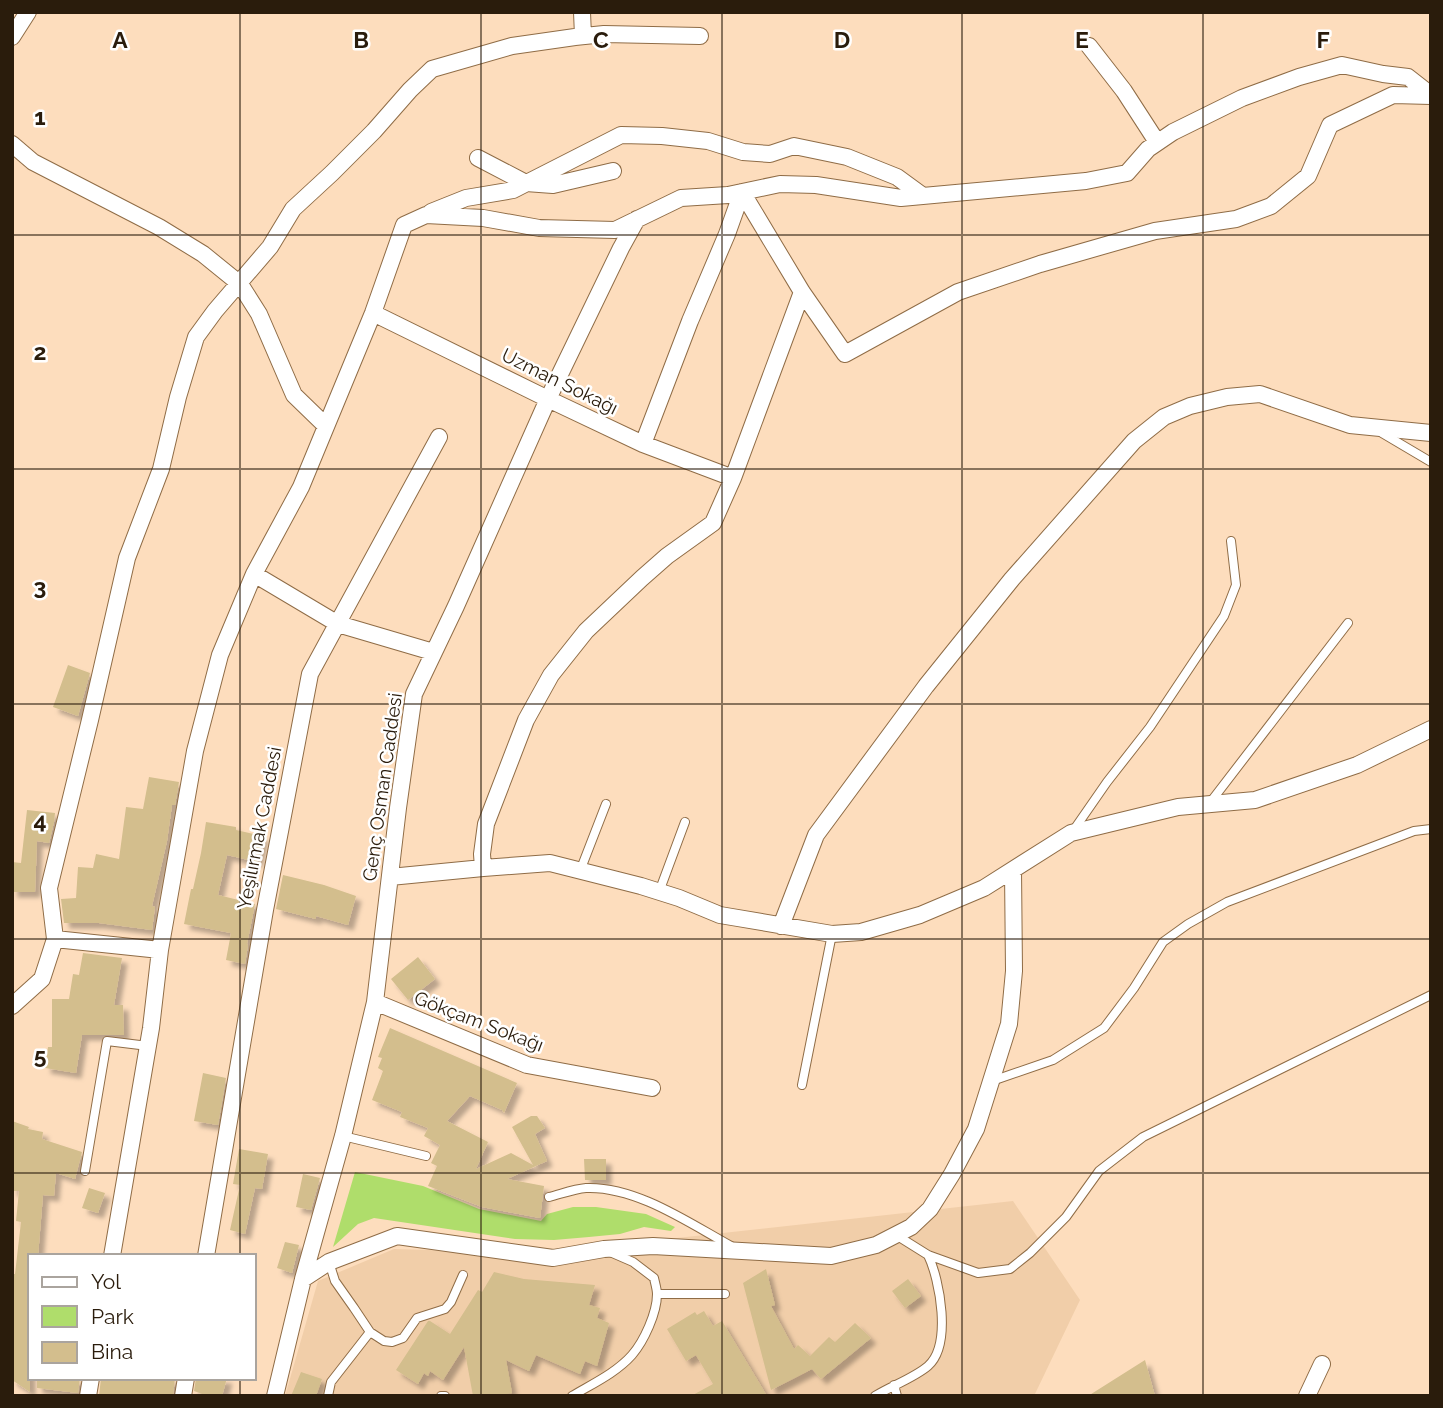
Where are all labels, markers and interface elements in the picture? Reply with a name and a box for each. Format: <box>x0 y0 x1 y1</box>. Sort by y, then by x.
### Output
text: A <box>112 26 128 53</box>
text: B <box>353 26 369 53</box>
text: C <box>593 26 609 53</box>
text: D <box>834 26 850 53</box>
text: E <box>1075 26 1089 53</box>
text: F <box>1316 26 1330 53</box>
text: 1 <box>34 103 46 130</box>
text: 2 <box>34 338 46 365</box>
street label: Uzman Sokağı <box>498 343 622 419</box>
text: 3 <box>34 573 46 600</box>
street label: Genç Osman Caddesi <box>358 691 406 883</box>
street label: Yeşilırmak Caddesi <box>232 745 286 911</box>
text: 4 <box>33 807 47 834</box>
street label: Gökçam Sokağı <box>411 986 547 1056</box>
text: 5 <box>34 1042 47 1069</box>
legend <box>28 1254 256 1380</box>
text: Yol <box>91 1269 121 1294</box>
text: Park <box>91 1304 134 1329</box>
text: Bina <box>91 1339 133 1364</box>

